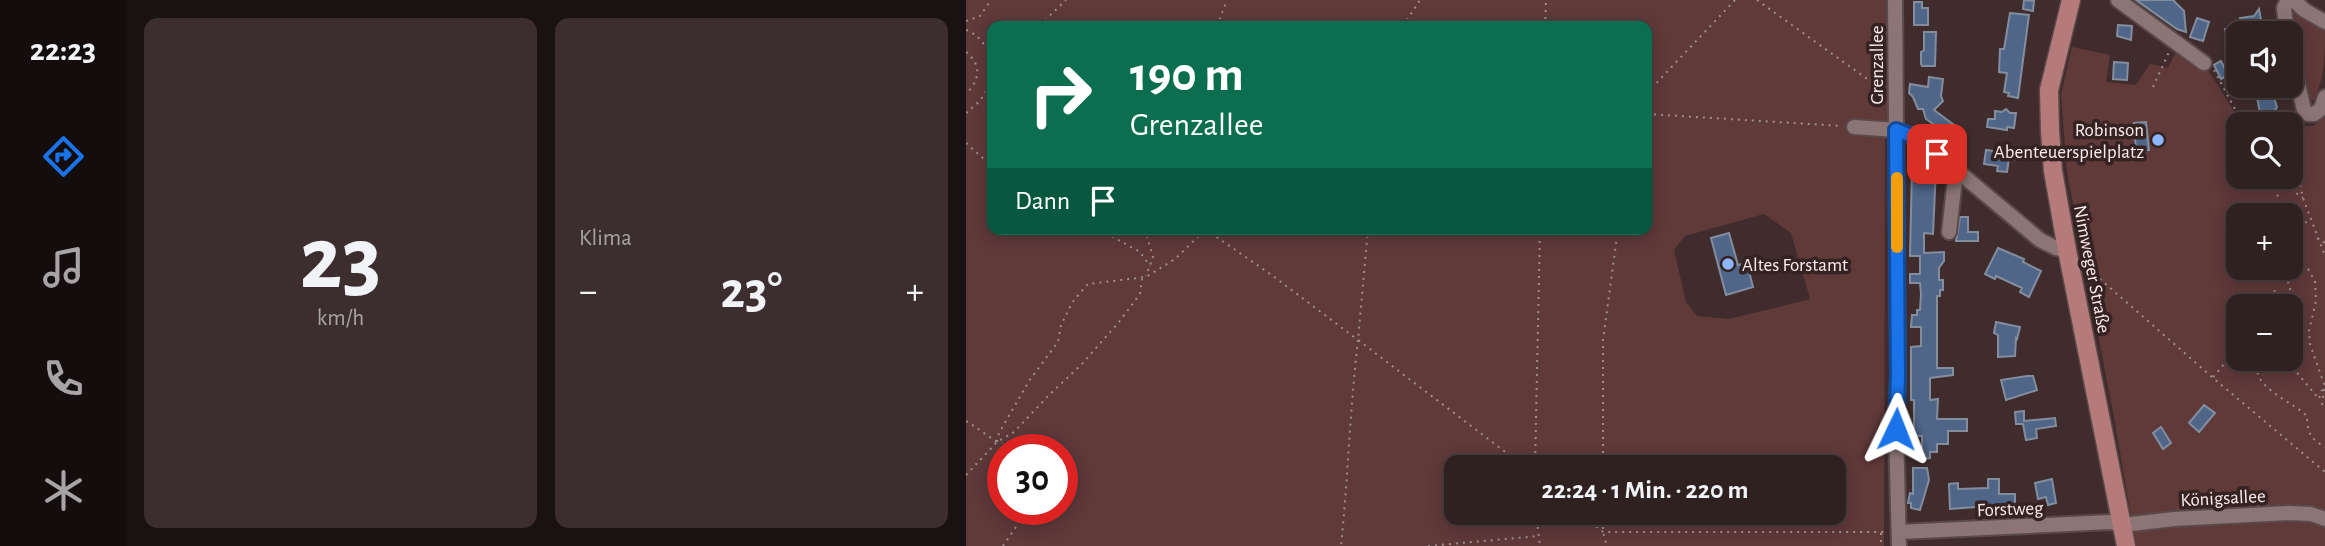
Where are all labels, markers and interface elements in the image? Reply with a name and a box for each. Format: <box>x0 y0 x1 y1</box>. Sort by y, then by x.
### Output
map controls <box>2226 21 2303 371</box>
button: sound <box>2226 21 2303 98</box>
street label: Grenzallee <box>1868 25 1887 105</box>
text: 22:23 <box>30 34 96 66</box>
icon: right <box>1015 49 1106 140</box>
text: 190 m <box>1130 51 1244 100</box>
text: Grenzallee <box>1130 109 1263 141</box>
button: search <box>2226 112 2303 189</box>
place label: Robinson Abenteuerspielplatz <box>1994 121 2144 162</box>
pin <box>1907 124 1967 184</box>
icon: directions <box>39 132 88 181</box>
marker: Robinson Abenteuerspielplatz <box>2150 132 2166 148</box>
icon: arrive <box>1918 135 1956 173</box>
icon: arrive <box>1084 182 1122 220</box>
text: Dann <box>1015 188 1070 214</box>
button: + <box>2226 203 2303 280</box>
street label: Nimweger Straße <box>2070 204 2113 335</box>
text: 23 <box>299 214 382 305</box>
text: Klima <box>579 227 632 250</box>
icon: music <box>39 243 88 292</box>
marker: Altes Forstamt <box>1720 256 1736 272</box>
place label: Altes Forstamt <box>1742 256 1848 275</box>
text: 23° <box>720 265 783 317</box>
text: − <box>579 273 597 311</box>
text: + <box>906 273 924 311</box>
button: − <box>2226 294 2303 371</box>
text: km/h <box>317 307 364 330</box>
icon: phone <box>39 354 88 403</box>
position arrow <box>1859 392 1933 466</box>
speed limit sign: 30 <box>987 434 1078 525</box>
icon: climate <box>39 466 88 515</box>
text: 22:24 · 1 Min. · 220 m <box>1542 477 1748 503</box>
street label: Königsallee <box>2180 487 2266 510</box>
street label: Forstweg <box>1977 499 2044 520</box>

